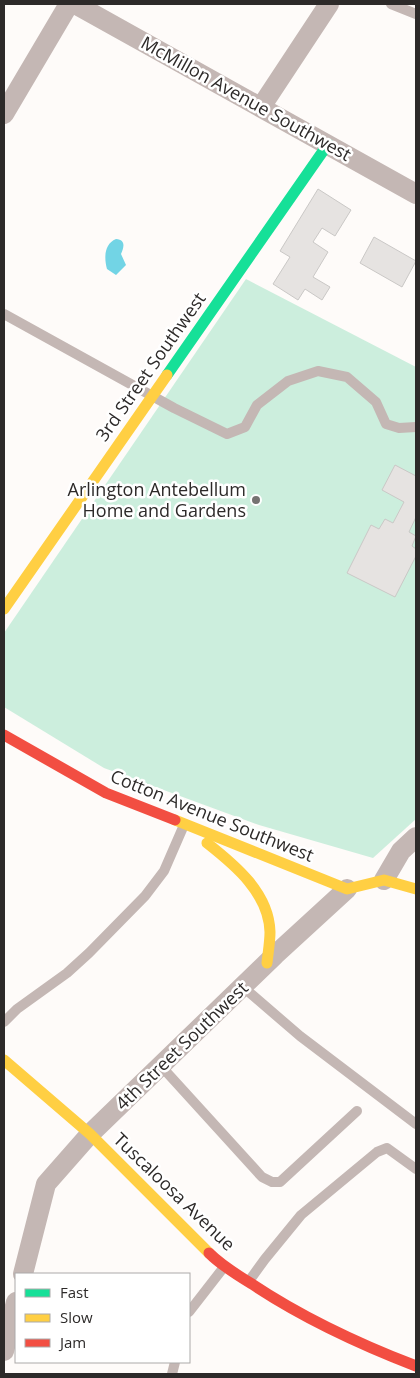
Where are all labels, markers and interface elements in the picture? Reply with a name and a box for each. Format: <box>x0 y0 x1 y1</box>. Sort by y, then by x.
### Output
street label: McMillon Avenue Southwest <box>137 30 356 166</box>
street label: 3rd Street Southwest <box>90 287 211 446</box>
place label: Arlington Antebellum Home and Gardens <box>68 477 246 522</box>
marker: Arlington Antebellum Home and Gardens <box>250 494 262 506</box>
street label: Cotton Avenue Southwest <box>107 763 318 867</box>
street label: 4th Street Southwest <box>110 976 253 1115</box>
street label: Tuscaloosa Avenue <box>109 1127 241 1256</box>
legend <box>15 1273 190 1363</box>
text: Fast <box>60 1282 89 1302</box>
text: Slow <box>60 1307 93 1327</box>
text: Jam <box>58 1332 86 1352</box>

